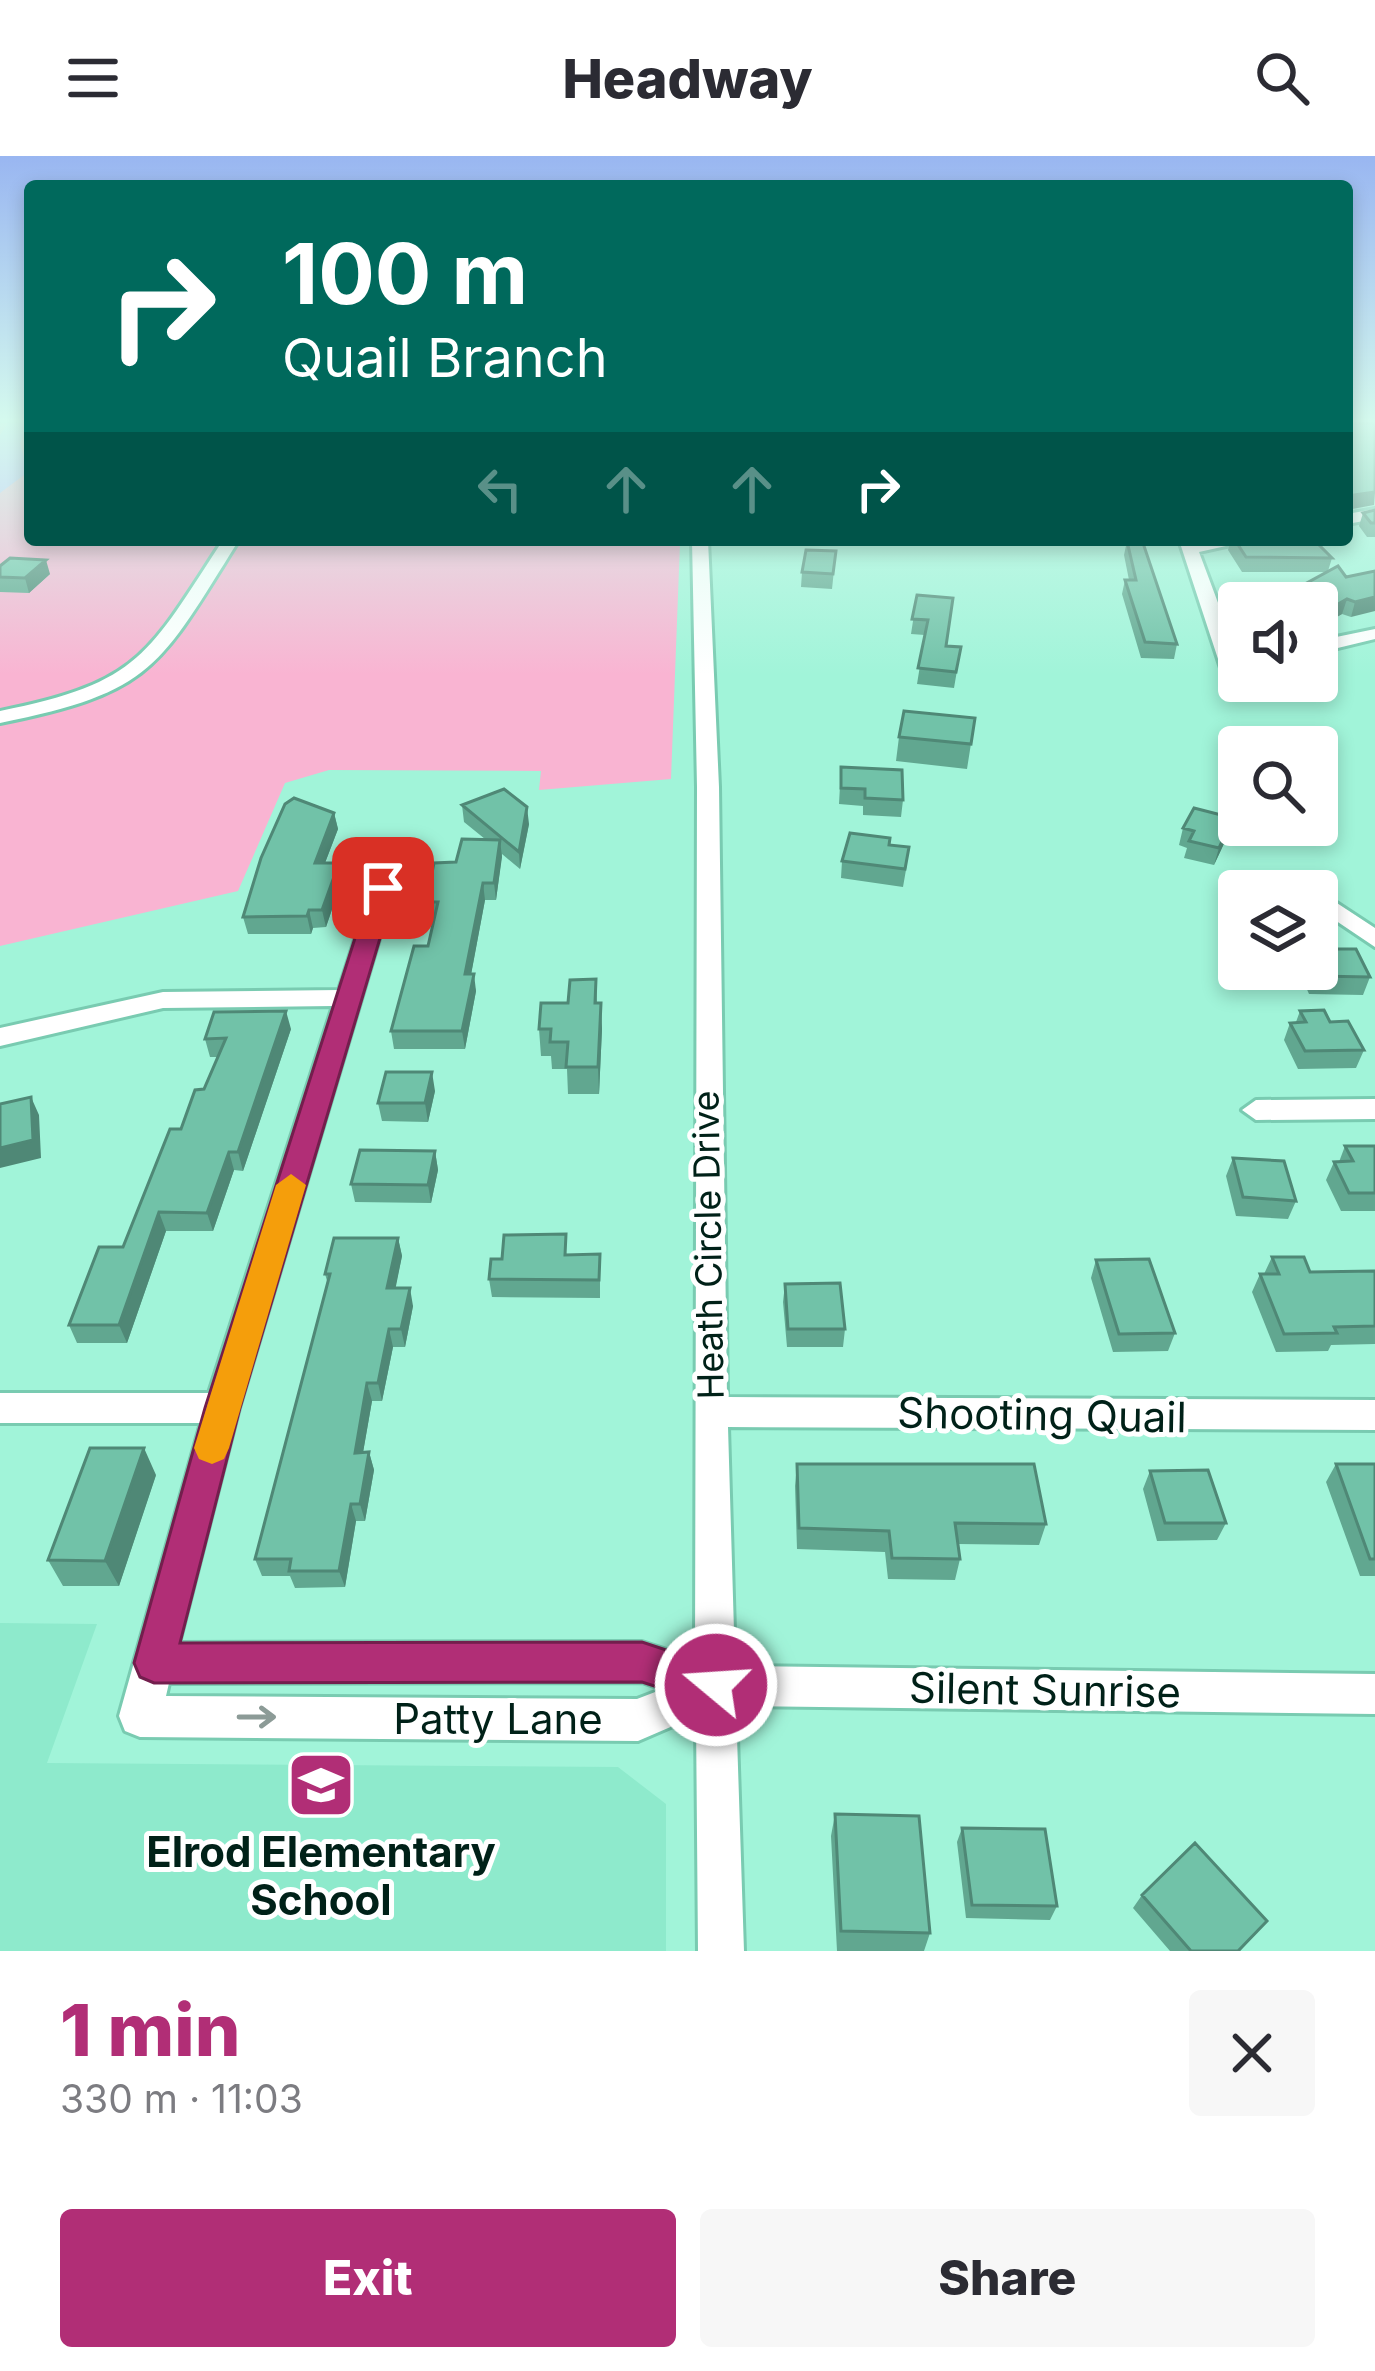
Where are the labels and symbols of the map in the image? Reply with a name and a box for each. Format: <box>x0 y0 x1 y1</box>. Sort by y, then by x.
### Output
pin <box>332 837 434 939</box>
street label: Heath Circle Drive <box>683 1090 733 1400</box>
street label: Shooting Quail <box>897 1386 1187 1443</box>
position arrow <box>653 1622 779 1748</box>
street label: Silent Sunrise <box>909 1662 1181 1717</box>
street label: Patty Lane <box>393 1693 603 1744</box>
one-way arrow <box>237 1706 276 1728</box>
school or university icon: Elrod Elementary School <box>286 1750 356 1820</box>
place label: Elrod Elementary School <box>146 1826 496 1925</box>

